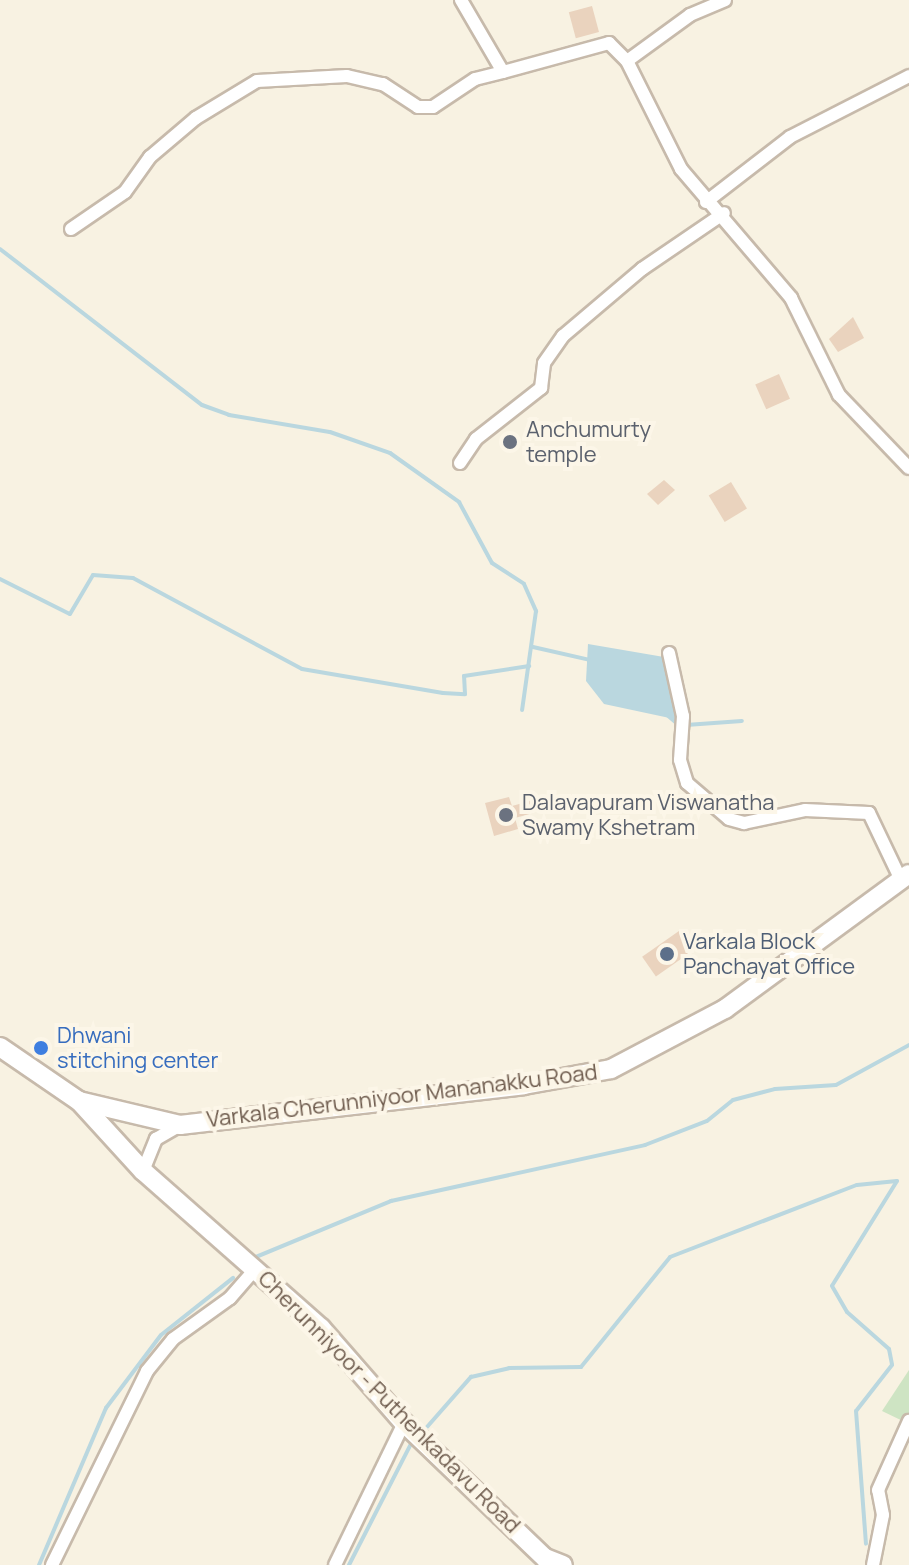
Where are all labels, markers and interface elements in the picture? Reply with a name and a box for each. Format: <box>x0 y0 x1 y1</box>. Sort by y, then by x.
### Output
place label: Anchumurty temple <box>526 416 651 468</box>
marker: Anchumurty temple <box>501 433 519 451</box>
place label: Dalavapuram Viswanatha Swamy Kshetram <box>522 789 774 840</box>
marker: Dalavapuram Viswanatha Swamy Kshetram <box>497 806 515 824</box>
place label: Varkala Block Panchayat Office <box>683 928 855 980</box>
marker: Varkala Block Panchayat Office <box>658 945 676 963</box>
place label: Dhwani stitching center <box>57 1022 218 1074</box>
marker: Dhwani stitching center <box>32 1039 50 1057</box>
street label: Varkala Cherunniyoor Mananakku Road <box>205 1059 599 1133</box>
street label: Cherunniyoor - Puthenkadavu Road <box>253 1266 525 1538</box>

